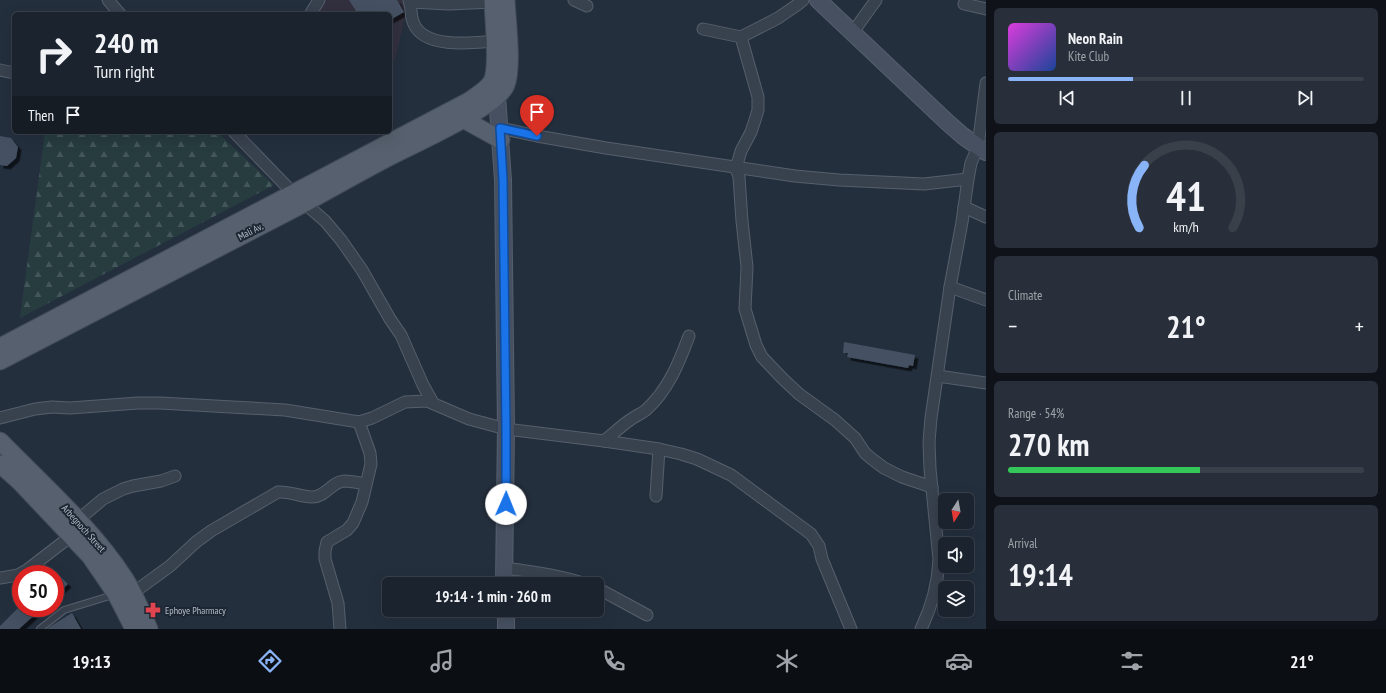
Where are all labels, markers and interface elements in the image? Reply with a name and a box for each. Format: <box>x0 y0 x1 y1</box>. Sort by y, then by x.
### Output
text: 240 m <box>94 24 158 61</box>
icon: right <box>28 28 80 80</box>
text: Neon Rain <box>1068 29 1123 48</box>
text: Kite Club <box>1068 48 1109 65</box>
text: Turn right <box>94 60 154 83</box>
icon: previous <box>1056 87 1078 109</box>
icon: pause <box>1175 87 1197 109</box>
icon: next <box>1294 87 1316 109</box>
pin <box>520 95 554 136</box>
icon: arrive <box>526 101 548 123</box>
icon: arrive <box>62 104 84 126</box>
text: Then <box>28 106 54 125</box>
text: 41 <box>1166 169 1206 222</box>
text: km/h <box>1173 217 1199 236</box>
street label: Mali Av. <box>236 220 265 243</box>
text: Climate <box>1008 287 1042 304</box>
text: 21° <box>1166 307 1206 346</box>
text: − <box>1008 312 1017 340</box>
text: + <box>1355 312 1364 340</box>
text: Range · 54% <box>1008 405 1064 422</box>
text: 270 km <box>1008 425 1089 464</box>
position arrow <box>485 483 527 525</box>
north arrow <box>938 493 974 529</box>
map controls <box>938 493 974 617</box>
street label: Arbegnoch Street <box>59 502 109 555</box>
text: Arrival <box>1008 535 1037 552</box>
button: sound <box>938 537 974 573</box>
text: 19:14 <box>1008 555 1073 594</box>
speed limit sign: 50 <box>12 565 64 617</box>
button: layers <box>938 581 974 617</box>
text: 19:14 · 1 min · 260 m <box>435 587 551 606</box>
pharmacy icon: Ephoye Pharmacy <box>144 601 162 619</box>
place label: Ephoye Pharmacy <box>165 604 226 617</box>
icon: directions <box>256 647 284 675</box>
icon: music <box>428 647 456 675</box>
icon: phone <box>600 647 628 675</box>
icon: climate <box>773 647 801 675</box>
icon: car <box>945 647 973 675</box>
icon: filters <box>1118 647 1146 675</box>
text: 19:13 <box>72 650 111 673</box>
text: 21° <box>1290 650 1314 673</box>

